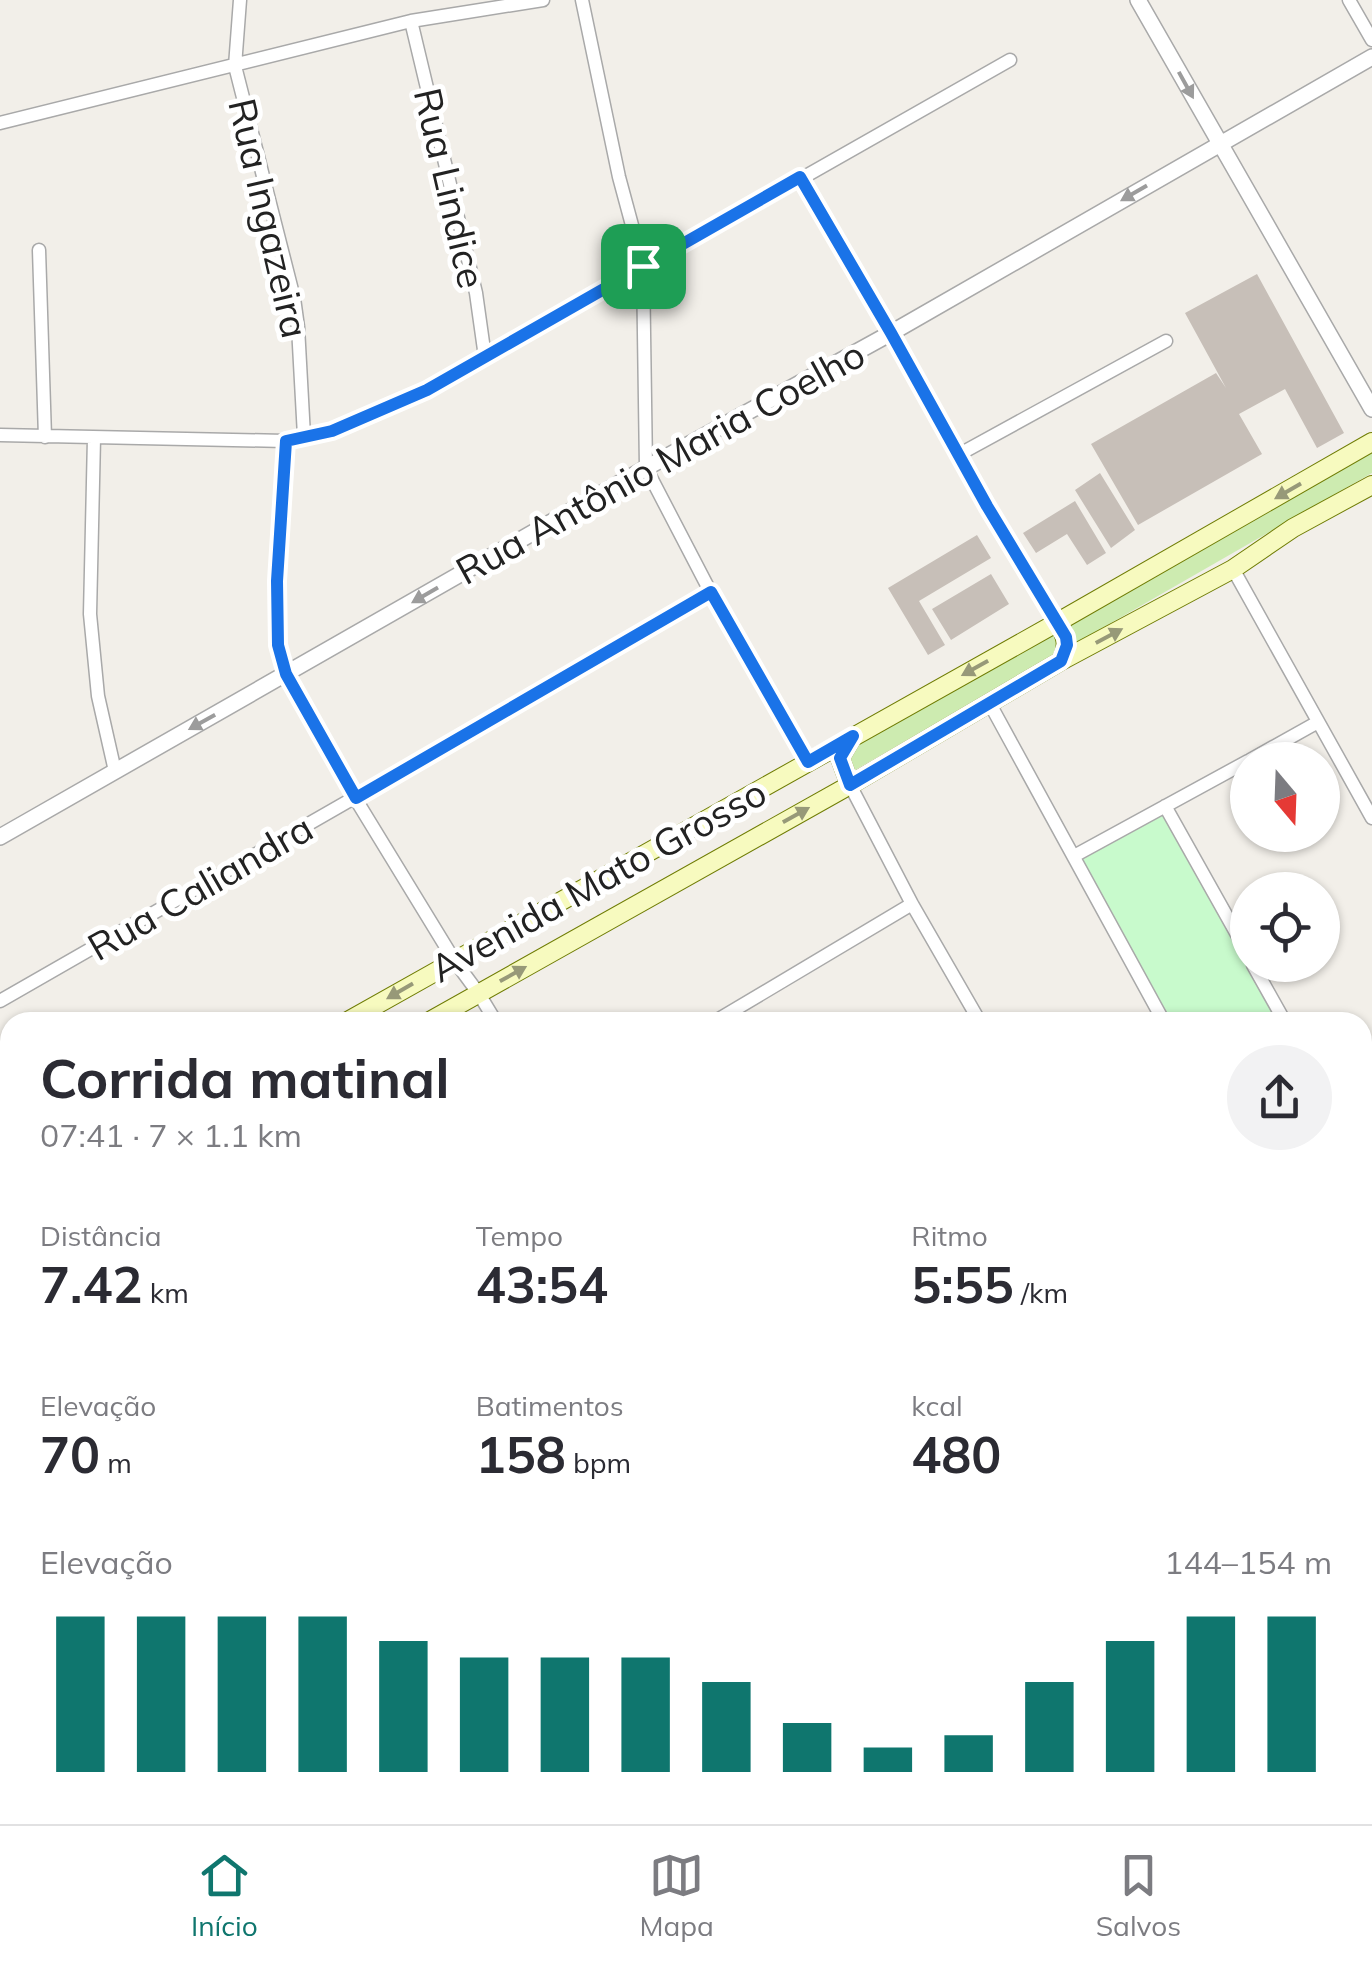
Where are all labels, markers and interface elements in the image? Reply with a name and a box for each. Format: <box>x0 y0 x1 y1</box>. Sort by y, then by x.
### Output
one-way arrow <box>1177 71 1194 99</box>
street label: Rua Lindice <box>404 83 496 293</box>
street label: Rua Ingazeira <box>218 94 320 342</box>
one-way arrow <box>1120 183 1148 201</box>
pin <box>601 224 686 309</box>
icon: arrive <box>616 239 671 294</box>
street label: Rua Antônio Maria Coelho <box>447 330 873 594</box>
one-way arrow <box>1274 482 1302 499</box>
one-way arrow <box>411 586 440 603</box>
one-way arrow <box>1094 628 1123 645</box>
one-way arrow <box>960 660 989 677</box>
one-way arrow <box>187 714 216 731</box>
north arrow <box>1230 742 1340 852</box>
map controls <box>1230 742 1340 982</box>
street label: Avenida Mato Grosso <box>422 768 774 992</box>
street label: Rua Caliandra <box>79 803 321 971</box>
one-way arrow <box>782 807 811 824</box>
button: locate <box>1230 872 1340 982</box>
one-way arrow <box>499 966 527 984</box>
one-way arrow <box>386 982 414 1000</box>
text: Corrida matinal <box>40 1043 450 1112</box>
button: share <box>1227 1045 1332 1150</box>
text: 07:41 · 7 × 1.1 km <box>40 1115 302 1155</box>
text: Distância <box>40 1218 162 1253</box>
text: Tempo <box>476 1218 563 1253</box>
text: Ritmo <box>911 1218 988 1253</box>
text: 7.42 <box>40 1253 142 1316</box>
text: 43:54 <box>476 1253 608 1316</box>
text: 5:55 <box>911 1253 1014 1316</box>
text: km <box>142 1275 189 1310</box>
text: /km <box>1014 1275 1068 1310</box>
text: Elevação <box>40 1388 156 1423</box>
text: Batimentos <box>476 1388 624 1423</box>
text: kcal <box>911 1388 963 1423</box>
text: 70 <box>40 1423 100 1486</box>
text: 158 <box>476 1423 566 1486</box>
text: 480 <box>911 1423 1001 1486</box>
text: m <box>100 1445 132 1480</box>
text: bpm <box>566 1445 631 1480</box>
text: Elevação <box>40 1542 173 1582</box>
text: 144–154 m <box>1164 1542 1332 1582</box>
tab: Início <box>191 1848 258 1943</box>
tab: Mapa <box>639 1848 714 1943</box>
tab: Salvos <box>1096 1848 1181 1943</box>

